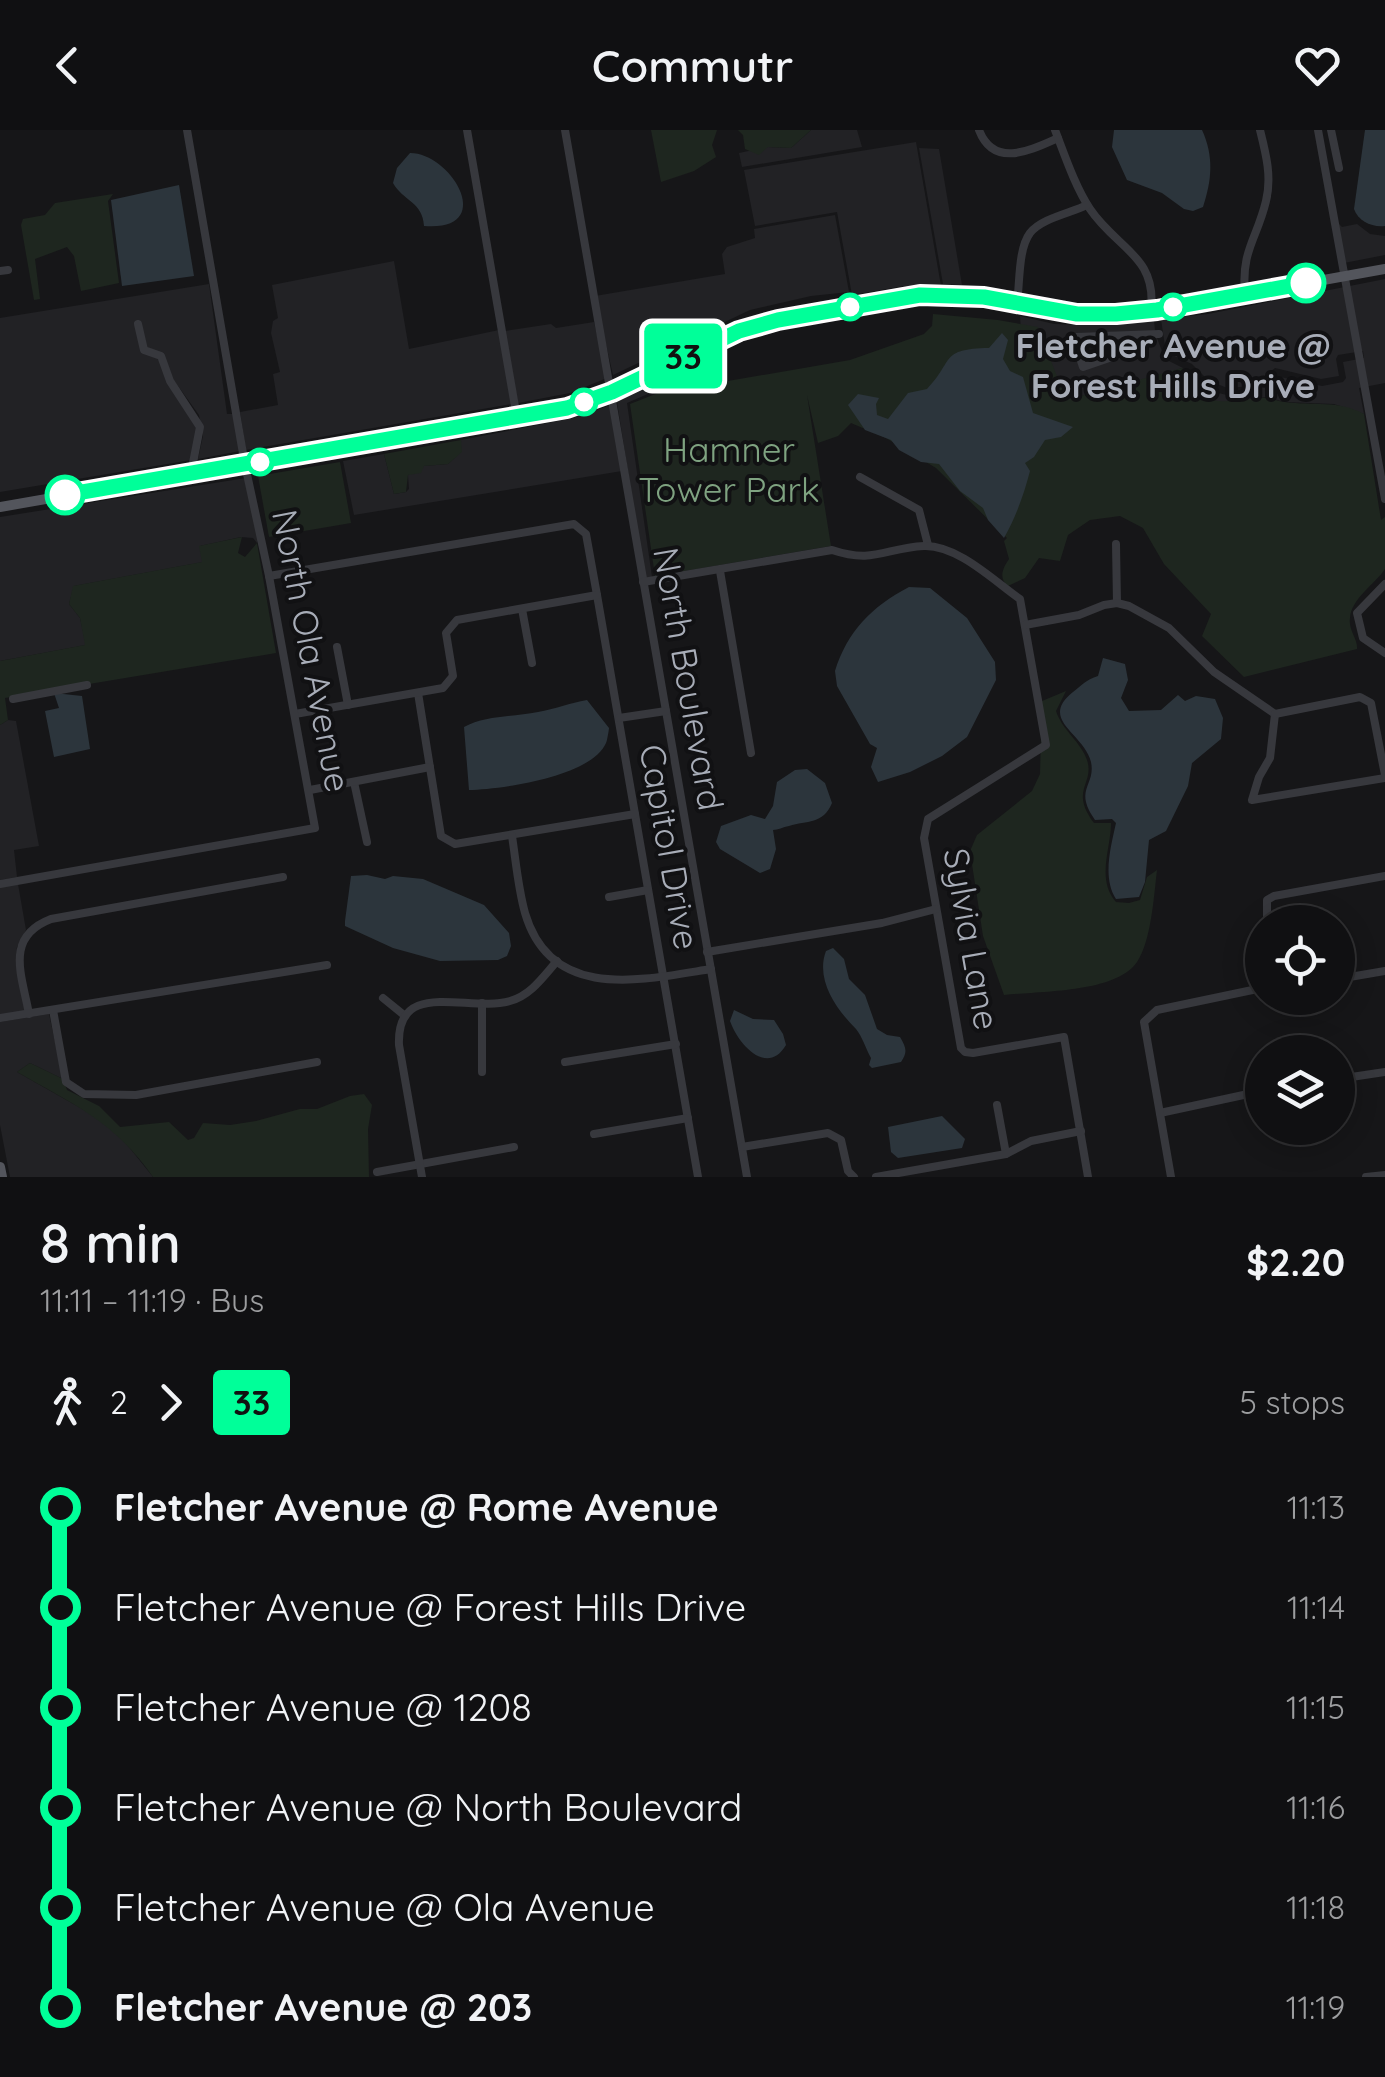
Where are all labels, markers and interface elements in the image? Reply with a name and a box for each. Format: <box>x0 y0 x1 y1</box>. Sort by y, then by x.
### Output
text: Commutr <box>592 37 793 93</box>
icon: back <box>40 38 95 93</box>
icon: heart <box>1290 38 1345 93</box>
unlabelled marker <box>1287 264 1325 302</box>
unlabelled marker <box>837 294 863 320</box>
marker: Fletcher Avenue @ Forest Hills Drive <box>1160 294 1186 320</box>
place label: Fletcher Avenue @ Forest Hills Drive <box>1015 323 1331 407</box>
line badge: 33 <box>638 324 728 388</box>
text: 33 <box>664 334 702 378</box>
unlabelled marker <box>571 389 597 415</box>
park label: Hamner Tower Park <box>638 427 820 511</box>
unlabelled marker <box>247 449 273 475</box>
unlabelled marker <box>46 476 84 514</box>
street label: North Ola Avenue <box>263 506 361 796</box>
street label: North Boulevard <box>644 544 734 814</box>
street label: Capitol Drive <box>630 741 710 953</box>
street label: Sylvia Lane <box>934 845 1010 1033</box>
map controls <box>1245 905 1355 1145</box>
button: locate <box>1245 905 1355 1015</box>
button: layers <box>1245 1035 1355 1145</box>
text: 8 min <box>40 1208 181 1277</box>
text: $2.20 <box>1246 1238 1345 1286</box>
text: 11:11 – 11:19 · Bus <box>40 1280 264 1320</box>
icon: walk <box>40 1375 95 1430</box>
icon: forward <box>143 1375 198 1430</box>
text: 33 <box>233 1380 270 1424</box>
text: 2 <box>110 1382 128 1422</box>
text: 5 stops <box>1239 1382 1345 1422</box>
text: Fletcher Avenue @ Rome Avenue <box>114 1483 719 1531</box>
text: 11:13 <box>1287 1487 1345 1527</box>
text: Fletcher Avenue @ Forest Hills Drive <box>114 1583 746 1631</box>
text: 11:14 <box>1287 1587 1345 1627</box>
text: Fletcher Avenue @ 1208 <box>114 1683 532 1731</box>
text: 11:15 <box>1286 1687 1345 1727</box>
text: Fletcher Avenue @ North Boulevard <box>114 1783 742 1831</box>
text: 11:16 <box>1286 1787 1345 1827</box>
text: Fletcher Avenue @ Ola Avenue <box>114 1883 655 1931</box>
text: 11:18 <box>1286 1887 1345 1927</box>
text: Fletcher Avenue @ 203 <box>114 1983 532 2031</box>
text: 11:19 <box>1286 1987 1345 2027</box>

